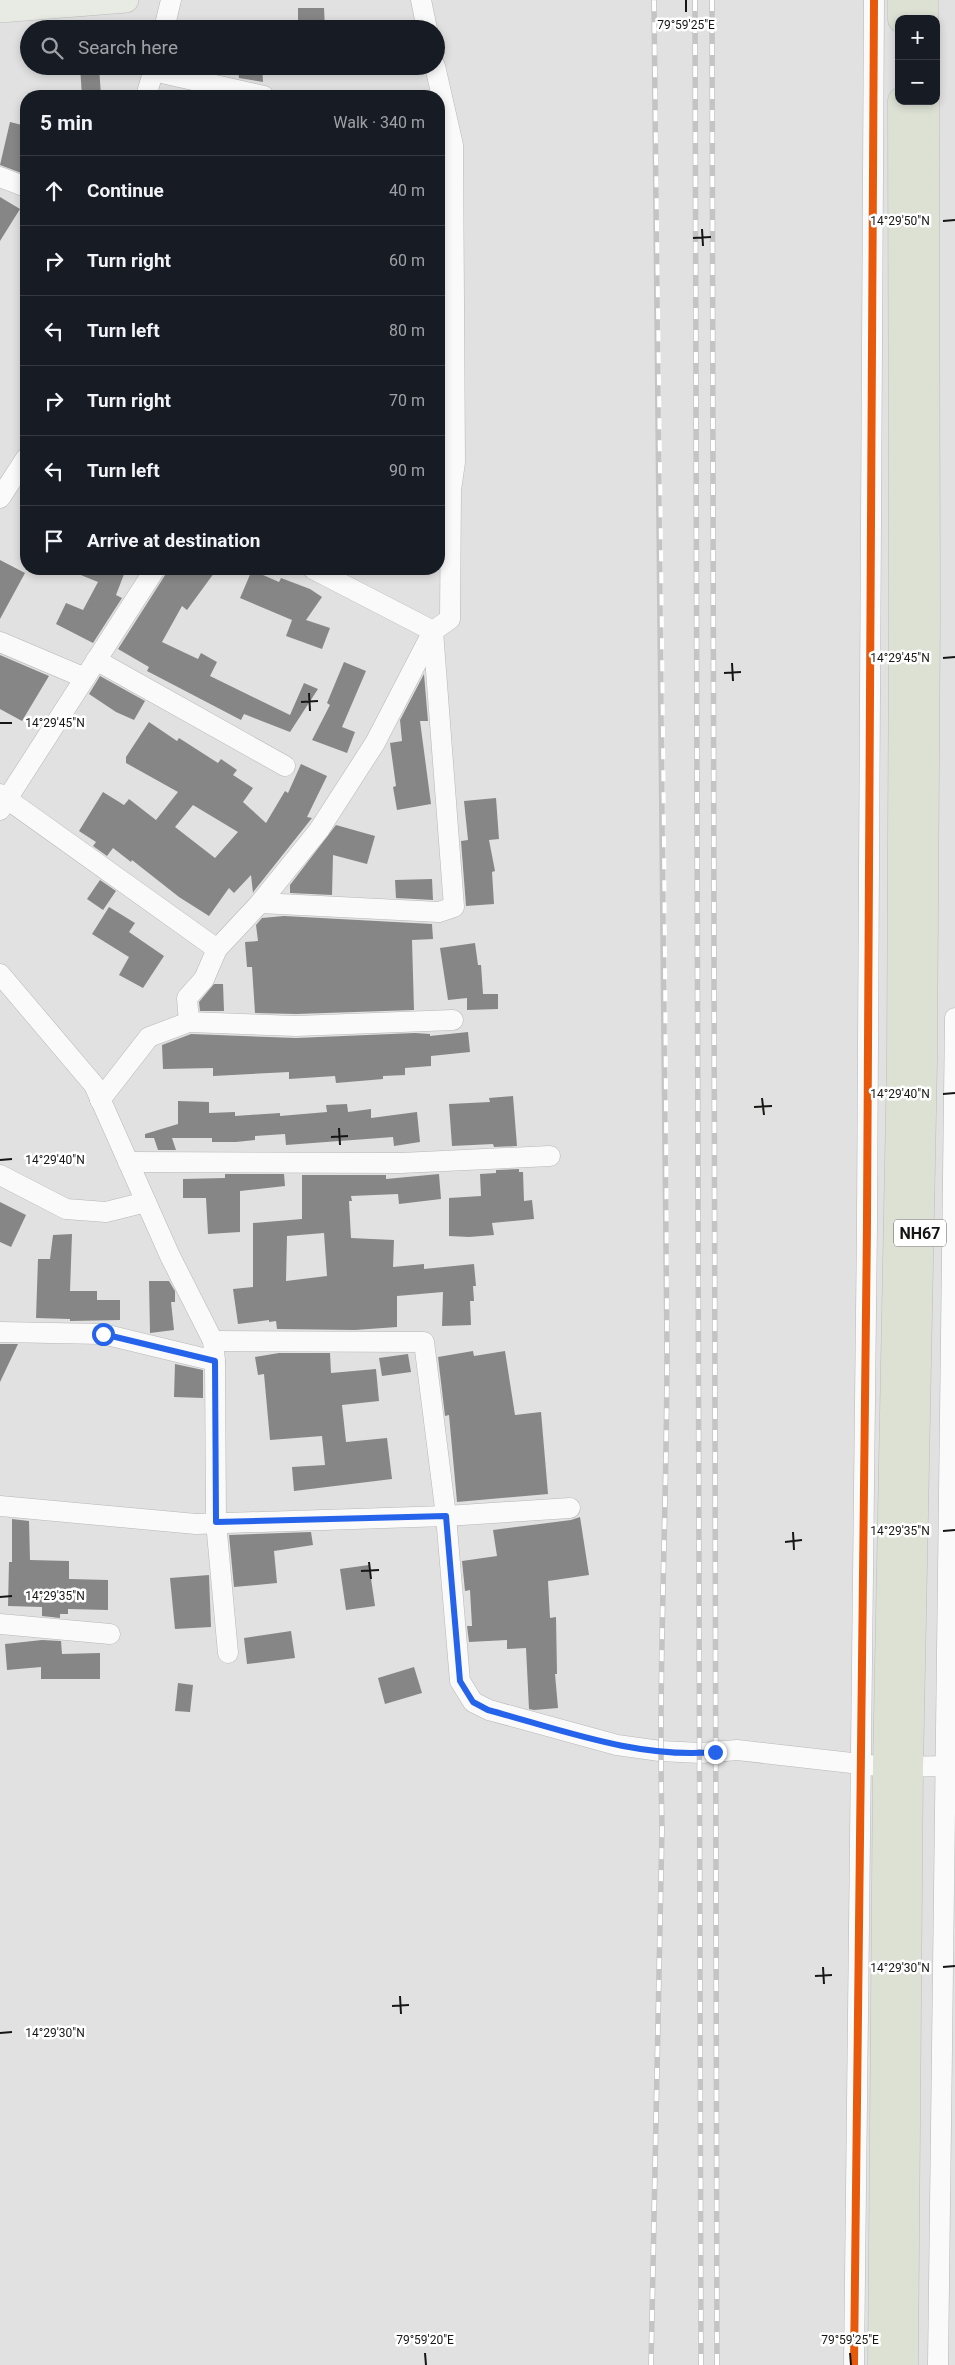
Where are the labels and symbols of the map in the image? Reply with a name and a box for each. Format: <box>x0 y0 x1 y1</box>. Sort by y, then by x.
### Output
text: 79°59'25"E <box>657 18 715 32</box>
text: 14°29'50"N <box>870 214 930 228</box>
text: 14°29'45"N <box>870 651 930 665</box>
text: 14°29'45"N <box>25 716 85 730</box>
text: 14°29'40"N <box>870 1087 930 1101</box>
text: 14°29'40"N <box>25 1153 85 1167</box>
road number: NH67 <box>894 1220 946 1246</box>
route start <box>92 1323 115 1346</box>
text: 14°29'35"N <box>870 1524 930 1538</box>
text: 14°29'35"N <box>25 1589 85 1603</box>
route end <box>704 1741 727 1764</box>
text: 14°29'30"N <box>870 1961 930 1975</box>
text: 14°29'30"N <box>25 2026 85 2040</box>
text: 79°59'20"E <box>396 2333 454 2347</box>
text: 79°59'25"E <box>821 2333 879 2347</box>

